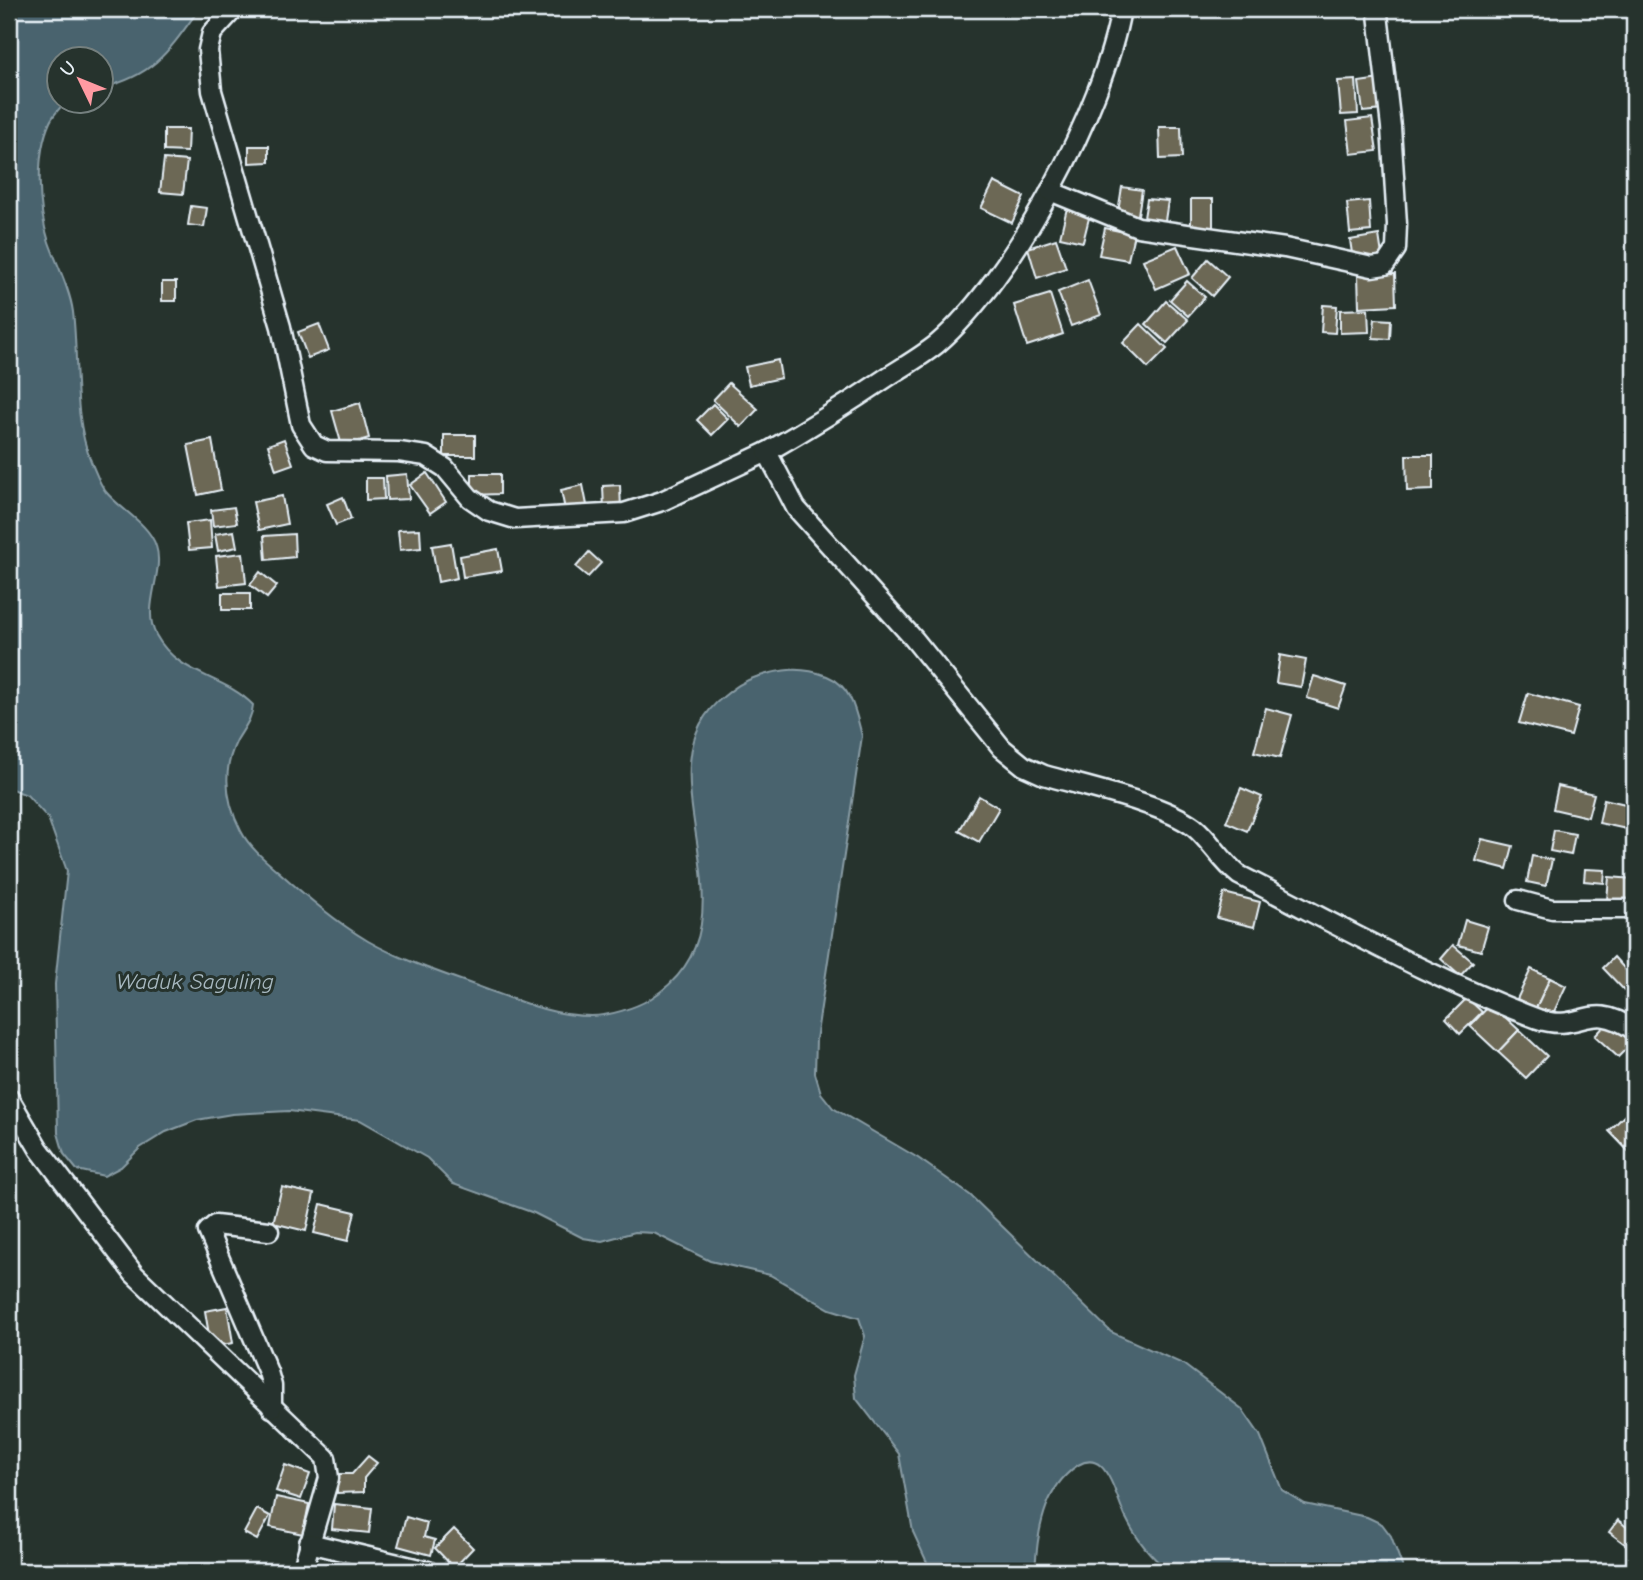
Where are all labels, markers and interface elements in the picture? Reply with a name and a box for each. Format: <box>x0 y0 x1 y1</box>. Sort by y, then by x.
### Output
north arrow <box>46 46 116 116</box>
text: U <box>56 57 81 81</box>
water label: Waduk Saguling <box>116 968 274 995</box>

